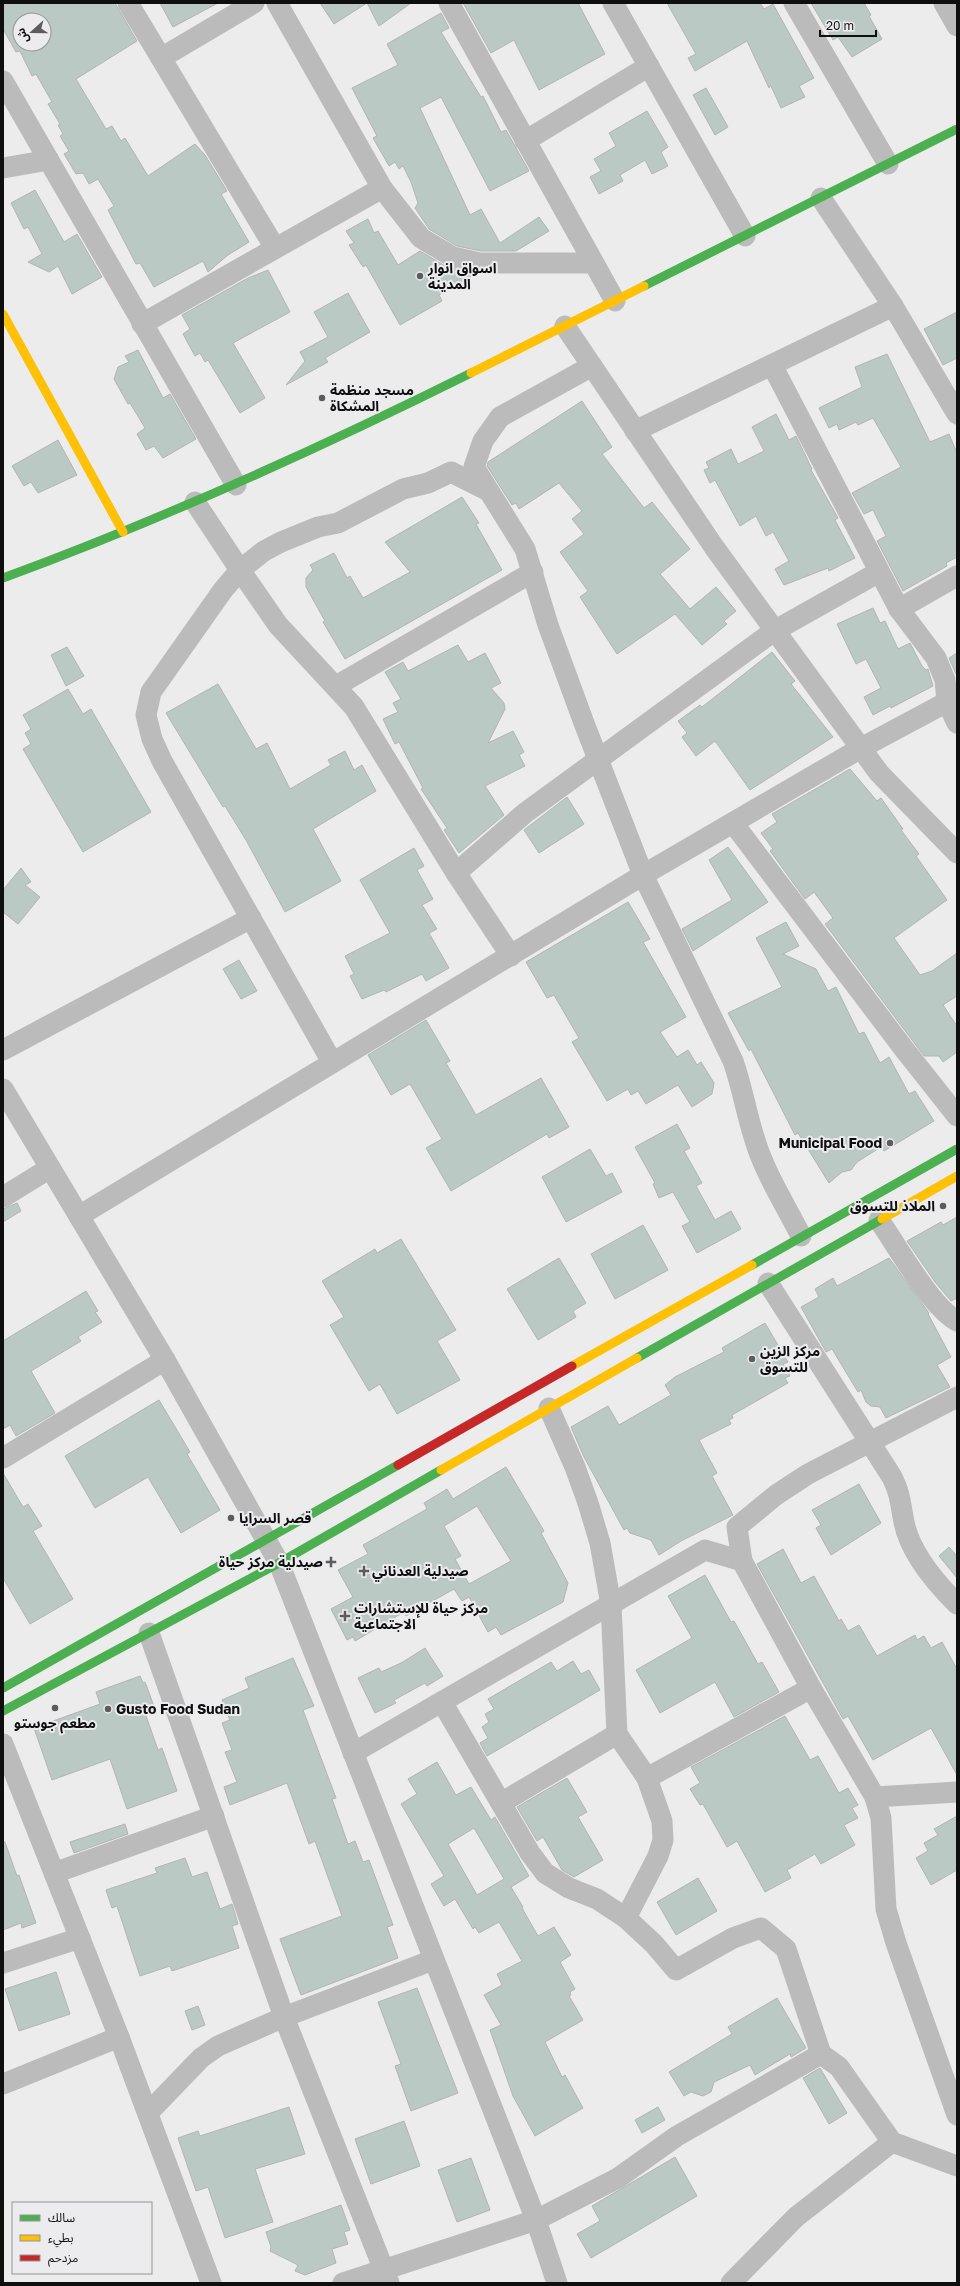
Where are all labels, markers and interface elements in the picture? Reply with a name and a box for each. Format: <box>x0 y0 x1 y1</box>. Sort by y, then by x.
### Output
north arrow <box>12 12 52 52</box>
scale bar <box>820 12 876 38</box>
text: 20 m <box>826 18 854 33</box>
text: ش <box>13 26 32 45</box>
place label: اسواق انوار المدينة <box>427 259 497 292</box>
marker: اسواق انوار المدينة <box>415 271 425 281</box>
place label: مسجد منظمة المشكاة <box>330 381 414 414</box>
marker: مسجد منظمة المشكاة <box>317 393 327 403</box>
place label: Municipal Food <box>778 1134 882 1151</box>
marker: Municipal Food <box>885 1138 895 1148</box>
place label: الملاذ للتسوق <box>850 1197 935 1214</box>
marker: الملاذ للتسوق <box>938 1201 948 1211</box>
place label: مركز الزين للتسوق <box>760 1342 820 1375</box>
marker: مركز الزين للتسوق <box>747 1354 757 1364</box>
place label: قصر السرايا <box>239 1509 311 1527</box>
marker: قصر السرايا <box>226 1513 236 1523</box>
place label: صيدلية مركز حياة <box>219 1553 323 1571</box>
marker: صيدلية مركز حياة <box>326 1557 336 1567</box>
place label: صيدلية العدناني <box>372 1562 469 1582</box>
marker: صيدلية العدناني <box>359 1566 369 1576</box>
place label: مركز حياة للإستشارات الاجتماعية <box>354 1599 488 1632</box>
marker: مركز حياة للإستشارات الاجتماعية <box>339 1610 351 1622</box>
place label: Gusto Food Sudan <box>116 1700 240 1717</box>
marker: مطعم جوستو <box>50 1703 60 1713</box>
marker: Gusto Food Sudan <box>103 1704 113 1714</box>
place label: مطعم جوستو <box>14 1714 96 1734</box>
legend <box>12 2202 152 2274</box>
text: سالك <box>48 2210 75 2225</box>
text: بطيء <box>48 2230 74 2248</box>
text: مزدحم <box>48 2250 78 2267</box>

